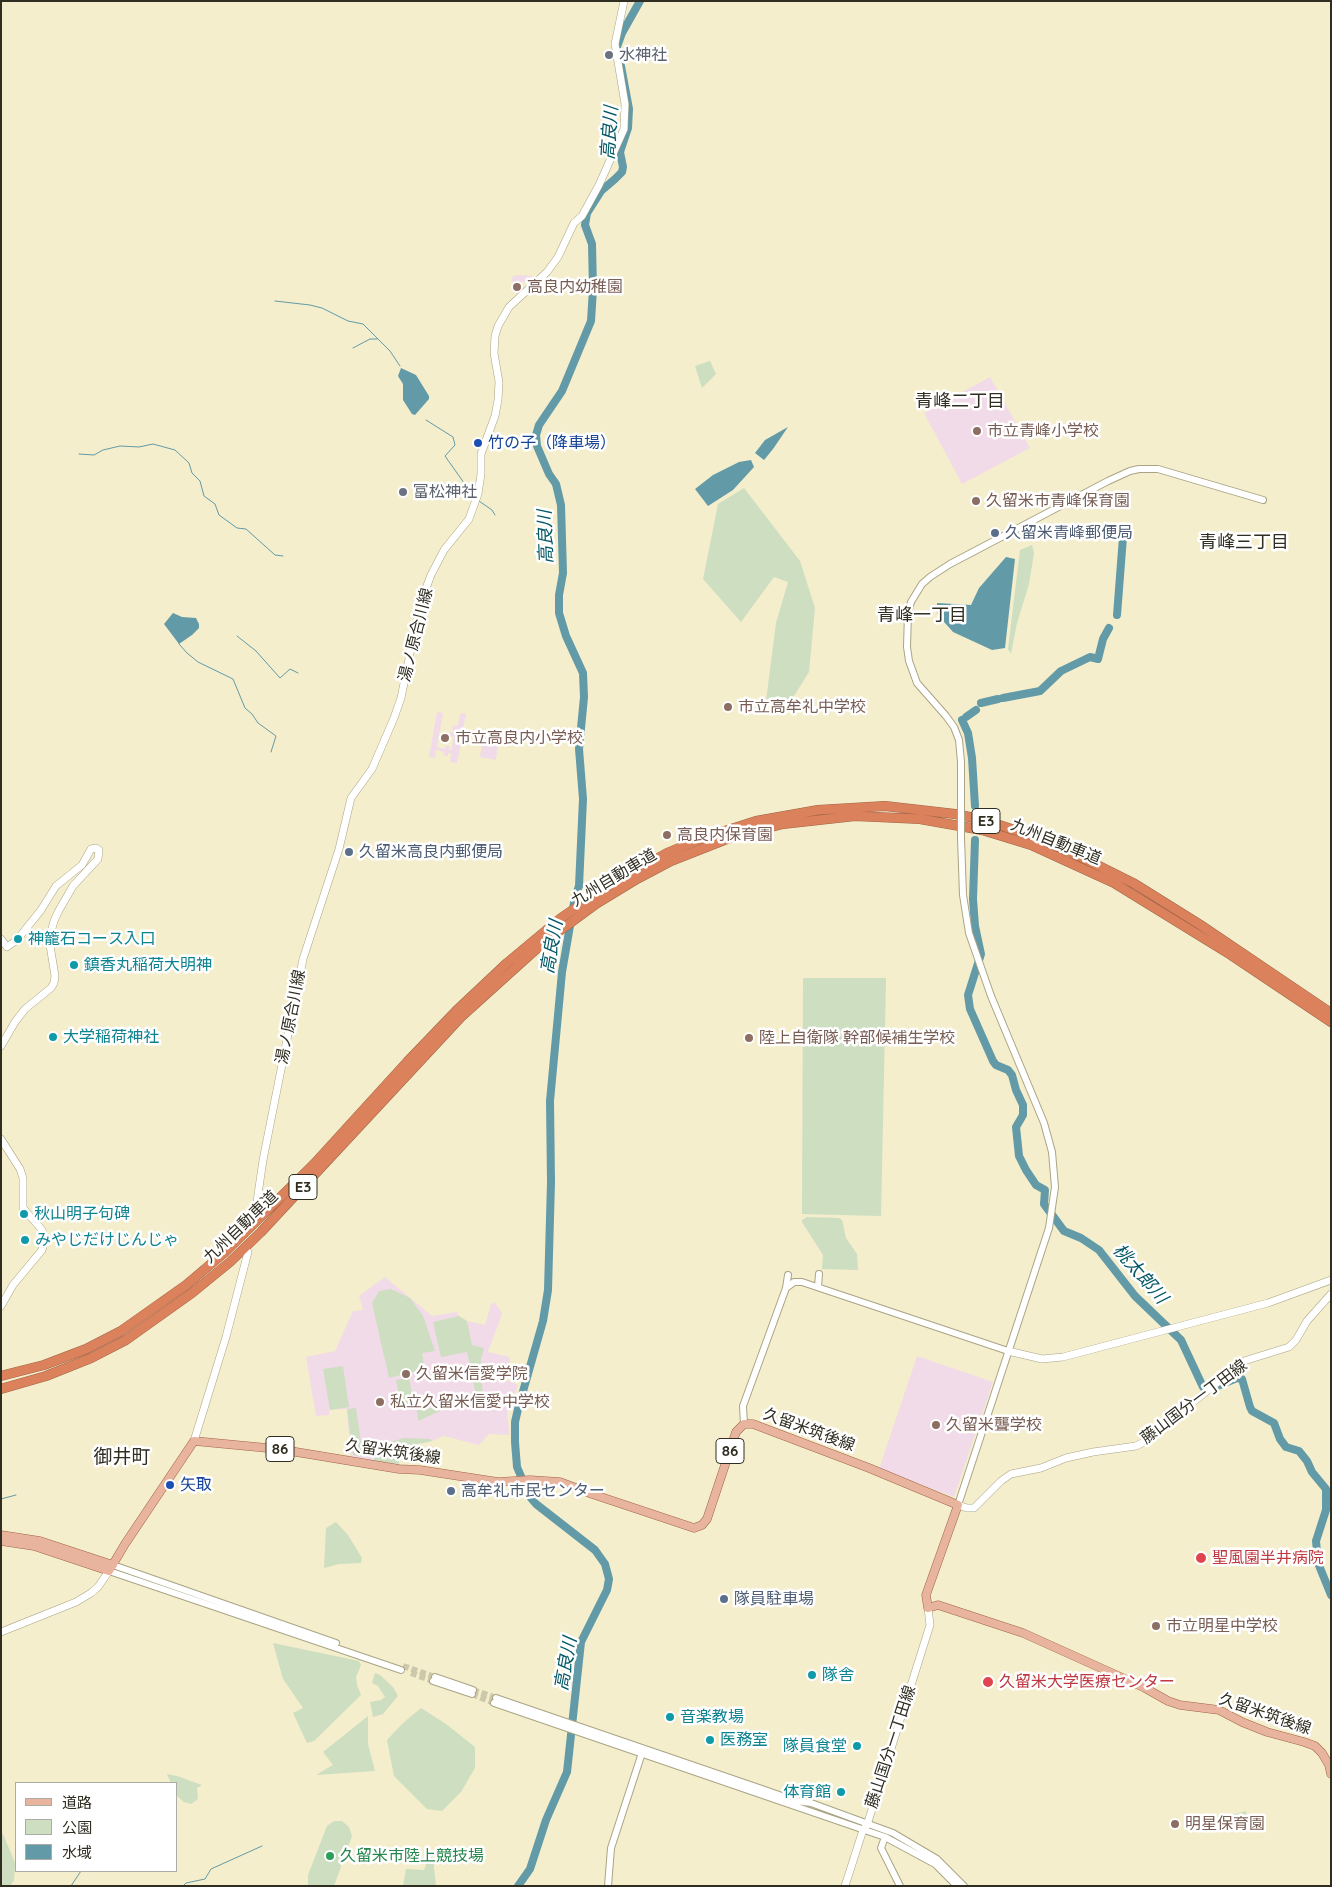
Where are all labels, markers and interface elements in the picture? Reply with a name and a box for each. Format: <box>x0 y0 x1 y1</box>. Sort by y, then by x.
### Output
place label: 水神社 <box>619 45 667 65</box>
marker: 水神社 <box>603 49 615 61</box>
water label: 高良川 <box>597 105 623 161</box>
place label: 高良内幼稚園 <box>527 277 623 297</box>
marker: 高良内幼稚園 <box>511 281 523 293</box>
district label: 青峰二丁目 <box>915 391 1005 413</box>
place label: 市立青峰小学校 <box>987 421 1099 441</box>
marker: 市立青峰小学校 <box>971 425 983 437</box>
place label: 竹の子（降車場） <box>488 433 616 453</box>
marker: 竹の子（降車場） <box>472 437 484 449</box>
place label: 富松神社 <box>413 482 477 502</box>
marker: 富松神社 <box>397 486 409 498</box>
place label: 久留米市青峰保育園 <box>986 491 1130 511</box>
marker: 久留米市青峰保育園 <box>970 495 982 507</box>
water label: 高良川 <box>534 510 558 564</box>
place label: 久留米青峰郵便局 <box>1005 523 1133 543</box>
marker: 久留米青峰郵便局 <box>989 527 1001 539</box>
district label: 青峰三丁目 <box>1199 532 1289 554</box>
street label: 湯ノ原合川線 <box>395 586 437 684</box>
district label: 青峰一丁目 <box>877 605 967 627</box>
place label: 市立高牟礼中学校 <box>738 697 866 717</box>
marker: 市立高牟礼中学校 <box>722 701 734 713</box>
place label: 市立高良内小学校 <box>455 728 583 748</box>
marker: 市立高良内小学校 <box>439 732 451 744</box>
road number: E3 <box>972 808 1000 834</box>
street label: 九州自動車道 <box>1008 815 1104 869</box>
place label: 高良内保育園 <box>677 825 773 845</box>
marker: 高良内保育園 <box>661 829 673 841</box>
place label: 久留米高良内郵便局 <box>359 842 503 862</box>
street label: 九州自動車道 <box>568 845 660 911</box>
marker: 久留米高良内郵便局 <box>343 846 355 858</box>
water label: 高良川 <box>537 919 567 975</box>
place label: 神籠石コース入口 <box>28 929 156 949</box>
marker: 神籠石コース入口 <box>12 933 24 945</box>
place label: 鎮香丸稲荷大明神 <box>84 955 212 975</box>
marker: 鎮香丸稲荷大明神 <box>68 959 80 971</box>
street label: 湯ノ原合川線 <box>272 968 310 1066</box>
place label: 大学稲荷神社 <box>63 1027 159 1047</box>
place label: 陸上自衛隊 幹部候補生学校 <box>759 1028 955 1048</box>
marker: 大学稲荷神社 <box>47 1031 59 1043</box>
marker: 陸上自衛隊 幹部候補生学校 <box>743 1032 755 1044</box>
road number: E3 <box>289 1174 317 1200</box>
street label: 九州自動車道 <box>200 1187 282 1267</box>
place label: 秋山明子句碑 <box>34 1204 130 1224</box>
marker: 秋山明子句碑 <box>18 1208 30 1220</box>
place label: みやじだけじんじゃ <box>35 1230 179 1250</box>
marker: みやじだけじんじゃ <box>19 1234 31 1246</box>
water label: 桃太郎川 <box>1108 1240 1172 1308</box>
street label: 藤山国分一丁田線 <box>1137 1356 1251 1448</box>
place label: 久留米信愛学院 <box>416 1364 528 1384</box>
marker: 久留米信愛学院 <box>400 1368 412 1380</box>
place label: 私立久留米信愛中学校 <box>390 1392 550 1412</box>
marker: 私立久留米信愛中学校 <box>374 1396 386 1408</box>
street label: 久留米筑後線 <box>761 1405 857 1455</box>
place label: 久留米聾学校 <box>946 1415 1042 1435</box>
marker: 久留米聾学校 <box>930 1419 942 1431</box>
road number: 86 <box>266 1436 294 1462</box>
street label: 久留米筑後線 <box>344 1436 442 1468</box>
road number: 86 <box>716 1438 744 1464</box>
district label: 御井町 <box>94 1446 150 1468</box>
place label: 矢取 <box>180 1475 212 1495</box>
marker: 矢取 <box>164 1479 176 1491</box>
place label: 高牟礼市民センター <box>461 1481 605 1501</box>
marker: 高牟礼市民センター <box>445 1485 457 1497</box>
place label: 聖風園半井病院 <box>1212 1548 1324 1568</box>
marker: 聖風園半井病院 <box>1194 1551 1208 1565</box>
place label: 隊員駐車場 <box>734 1589 814 1609</box>
marker: 隊員駐車場 <box>718 1593 730 1605</box>
place label: 市立明星中学校 <box>1166 1616 1278 1636</box>
marker: 市立明星中学校 <box>1150 1620 1162 1632</box>
water label: 高良川 <box>551 1636 581 1692</box>
place label: 隊舎 <box>822 1665 854 1685</box>
marker: 隊舎 <box>806 1669 818 1681</box>
place label: 久留米大学医療センター <box>999 1672 1175 1692</box>
marker: 久留米大学医療センター <box>981 1675 995 1689</box>
street label: 藤山国分一丁田線 <box>862 1683 920 1811</box>
street label: 久留米筑後線 <box>1216 1689 1314 1739</box>
place label: 音楽教場 <box>680 1707 744 1727</box>
marker: 音楽教場 <box>664 1711 676 1723</box>
place label: 医務室 <box>720 1730 768 1750</box>
marker: 医務室 <box>704 1734 716 1746</box>
place label: 隊員食堂 <box>783 1736 847 1756</box>
marker: 隊員食堂 <box>851 1740 863 1752</box>
legend <box>15 1782 178 1872</box>
place label: 体育館 <box>783 1782 831 1802</box>
marker: 体育館 <box>835 1786 847 1798</box>
text: 道路 <box>62 1793 92 1812</box>
place label: 明星保育園 <box>1185 1814 1265 1834</box>
text: 公園 <box>62 1818 92 1837</box>
marker: 明星保育園 <box>1169 1818 1181 1830</box>
text: 水域 <box>62 1843 92 1862</box>
place label: 久留米市陸上競技場 <box>340 1846 484 1866</box>
marker: 久留米市陸上競技場 <box>324 1850 336 1862</box>

